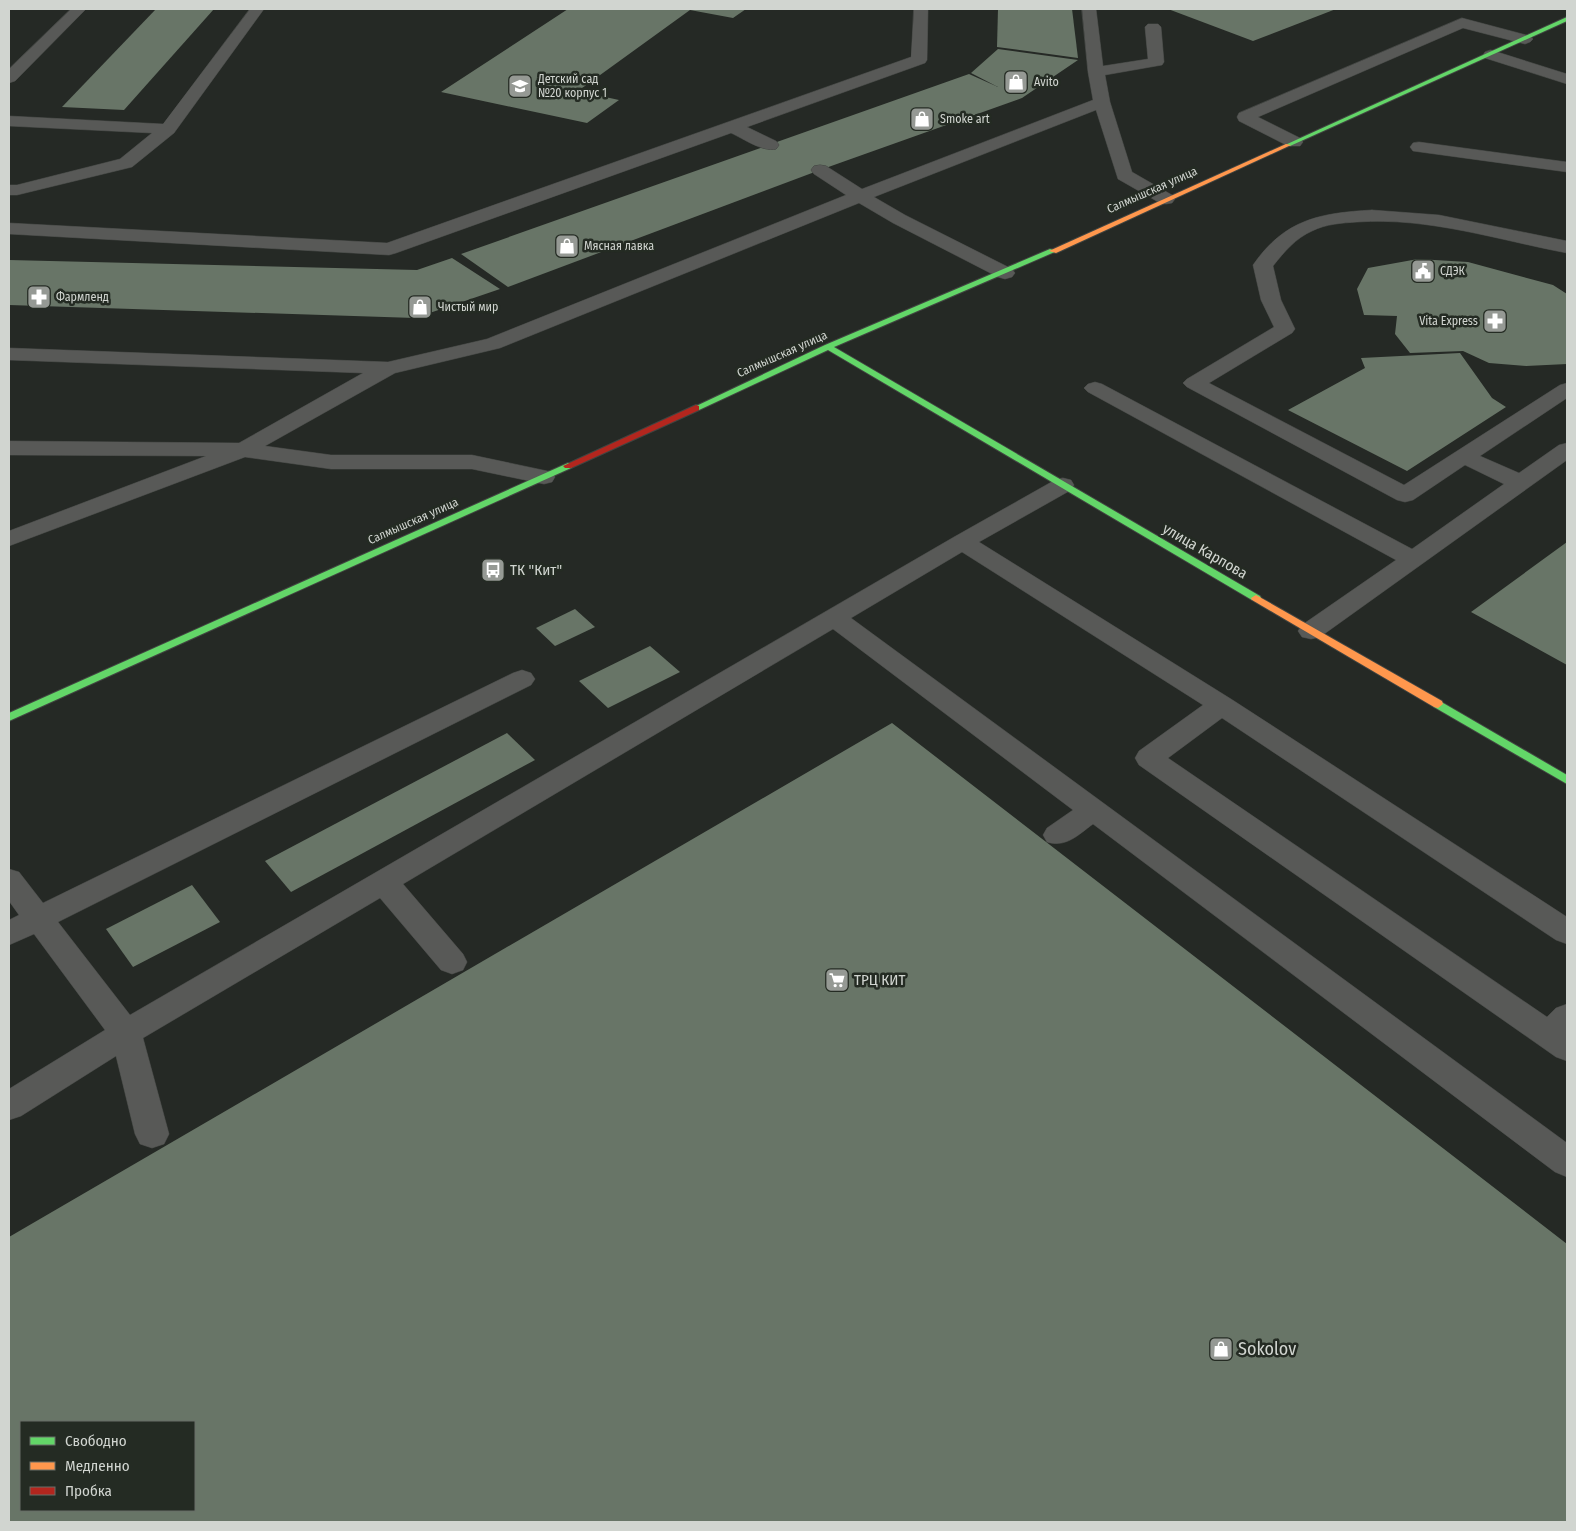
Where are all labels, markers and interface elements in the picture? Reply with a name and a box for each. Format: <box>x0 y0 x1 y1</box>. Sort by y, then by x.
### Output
shop icon: Avito <box>1003 69 1029 95</box>
place label: Детский сад №20 корпус 1 <box>537 72 607 100</box>
school or university icon: Детский сад №20 корпус 1 <box>507 73 533 99</box>
place label: Avito <box>1034 75 1059 89</box>
shop icon: Smoke art <box>909 106 935 132</box>
place label: Smoke art <box>940 112 990 126</box>
street label: Салмышская улица <box>1105 164 1199 216</box>
shop icon: Мясная лавка <box>554 233 580 259</box>
place label: Мясная лавка <box>584 239 654 253</box>
public building icon: СДЭК <box>1410 258 1436 284</box>
place label: СДЭК <box>1440 264 1466 278</box>
pharmacy icon: Фармленд <box>26 284 52 310</box>
place label: Фармленд <box>56 290 109 304</box>
shop icon: Чистый мир <box>407 294 433 320</box>
place label: Чистый мир <box>438 300 498 314</box>
pharmacy icon: Vita Express <box>1482 308 1508 334</box>
place label: Vita Express <box>1419 314 1478 328</box>
street label: Салмышская улица <box>735 328 829 380</box>
street label: Салмышская улица <box>366 495 460 547</box>
street label: улица Карпова <box>1159 519 1251 583</box>
bus stop icon: ТК "Кит" <box>480 557 506 583</box>
place label: ТК "Кит" <box>510 561 562 579</box>
supermarket icon: ТРЦ КИТ <box>824 967 850 993</box>
place label: ТРЦ КИТ <box>854 971 905 989</box>
shop icon: Sokolov <box>1208 1336 1234 1362</box>
place label: Sokolov <box>1238 1338 1296 1360</box>
legend <box>20 1421 195 1511</box>
text: Свободно <box>65 1432 127 1450</box>
text: Медленно <box>65 1457 130 1475</box>
text: Пробка <box>65 1482 112 1500</box>

